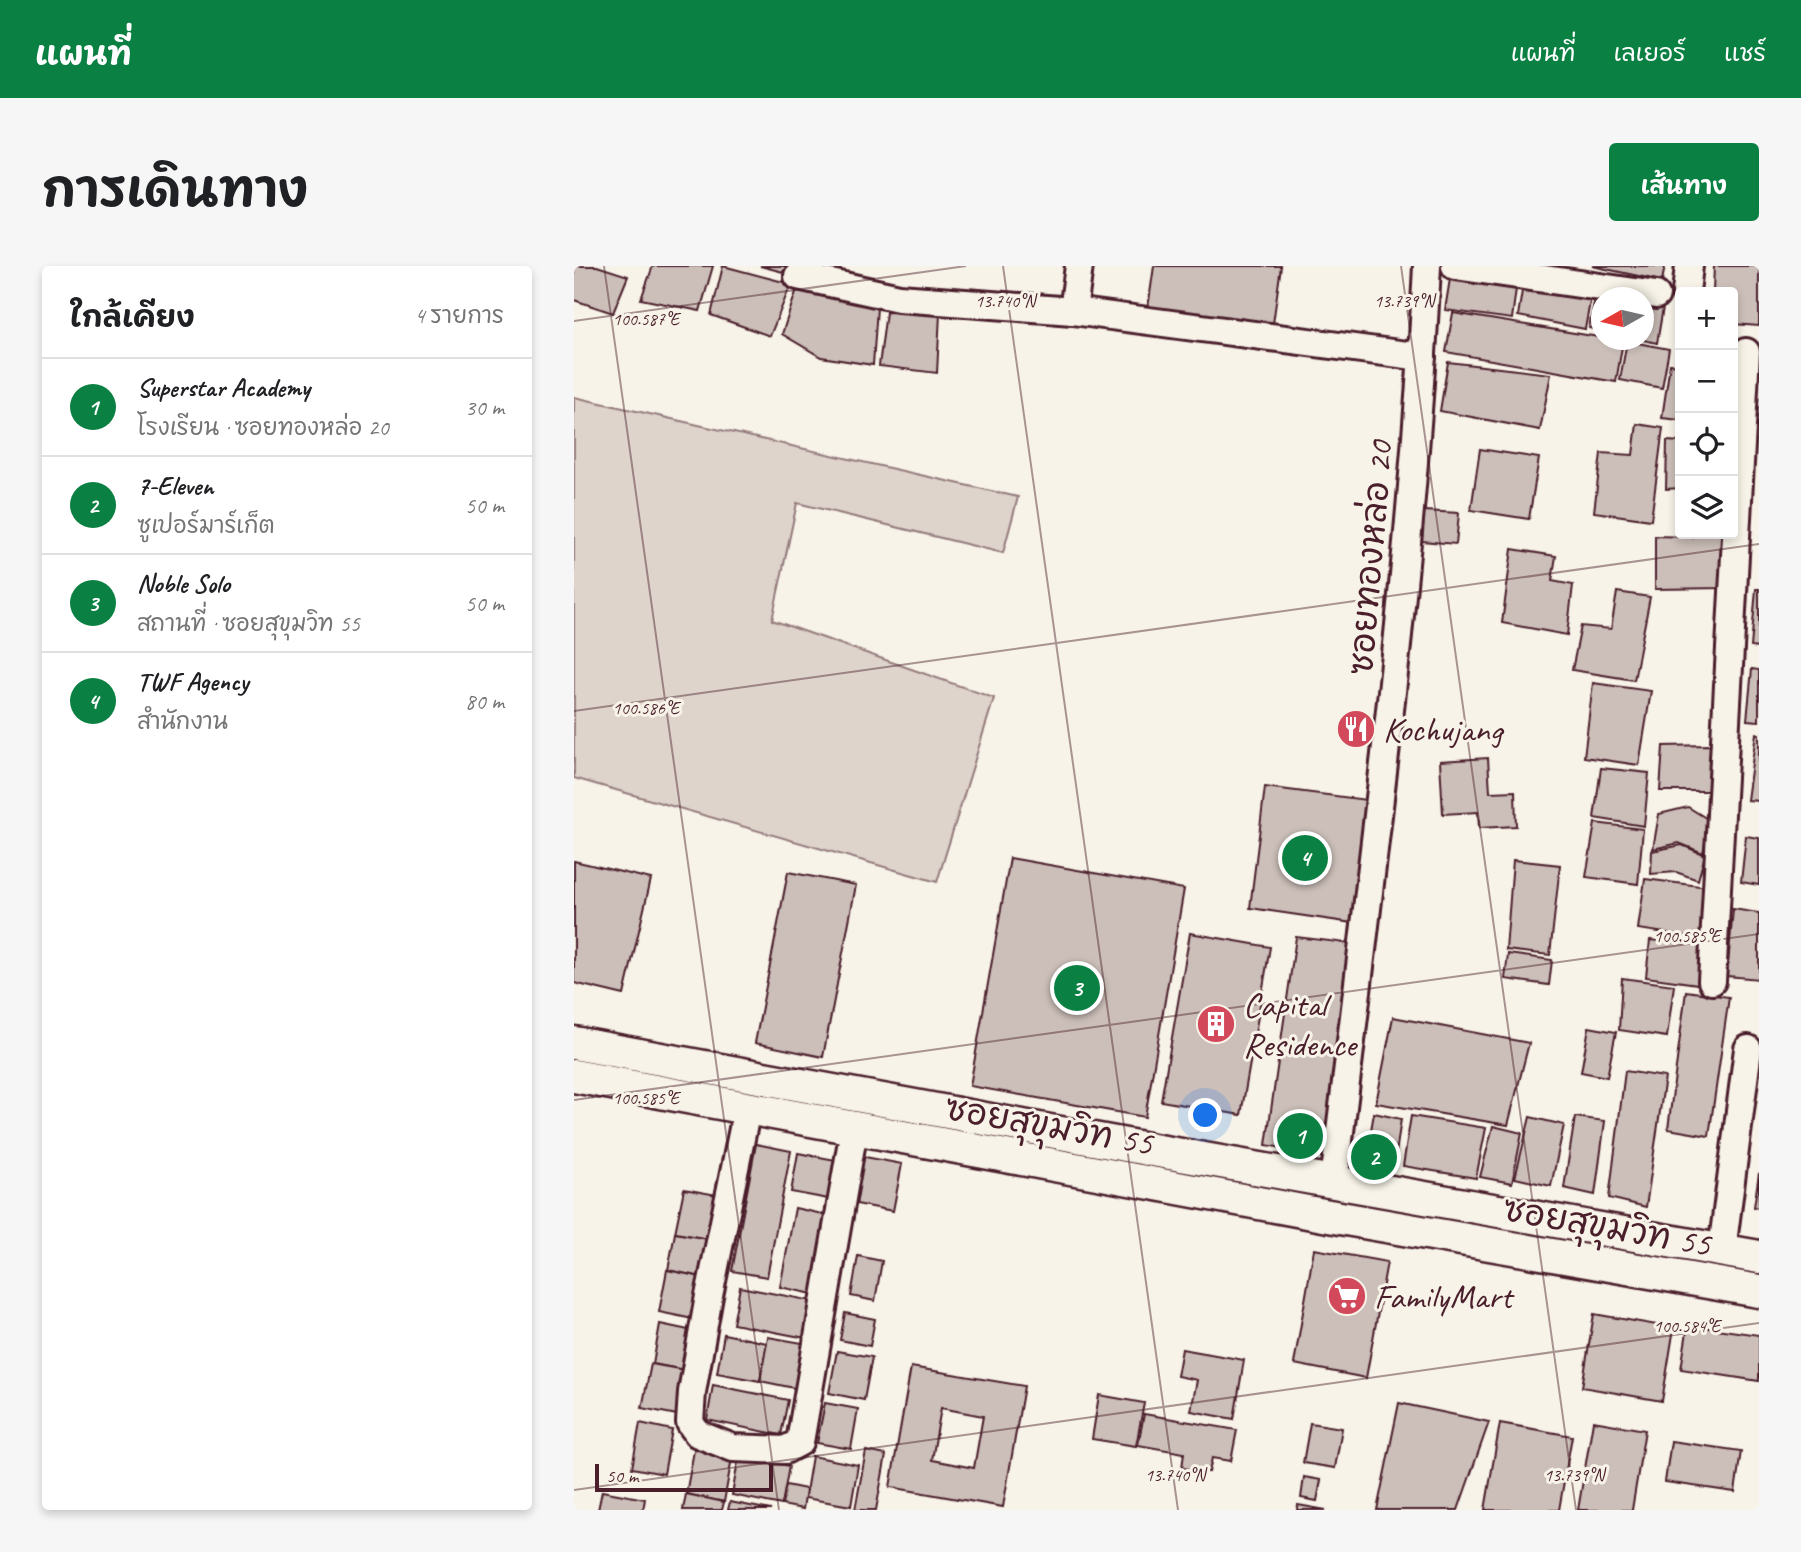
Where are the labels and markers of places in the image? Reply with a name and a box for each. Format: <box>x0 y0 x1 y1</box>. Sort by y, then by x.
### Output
place label: Kochujang <box>1383 707 1505 752</box>
restaurant icon: Kochujang <box>1335 708 1377 750</box>
pin: 4 <box>1282 832 1328 884</box>
pin: 3 <box>1054 962 1100 1014</box>
place label: Capital Residence <box>1243 982 1359 1067</box>
building icon: Capital Residence <box>1195 1003 1237 1045</box>
pin: 1 <box>1277 1110 1323 1162</box>
pin: 2 <box>1351 1131 1397 1183</box>
place label: FamilyMart <box>1374 1274 1515 1319</box>
supermarket icon: FamilyMart <box>1326 1275 1368 1317</box>

